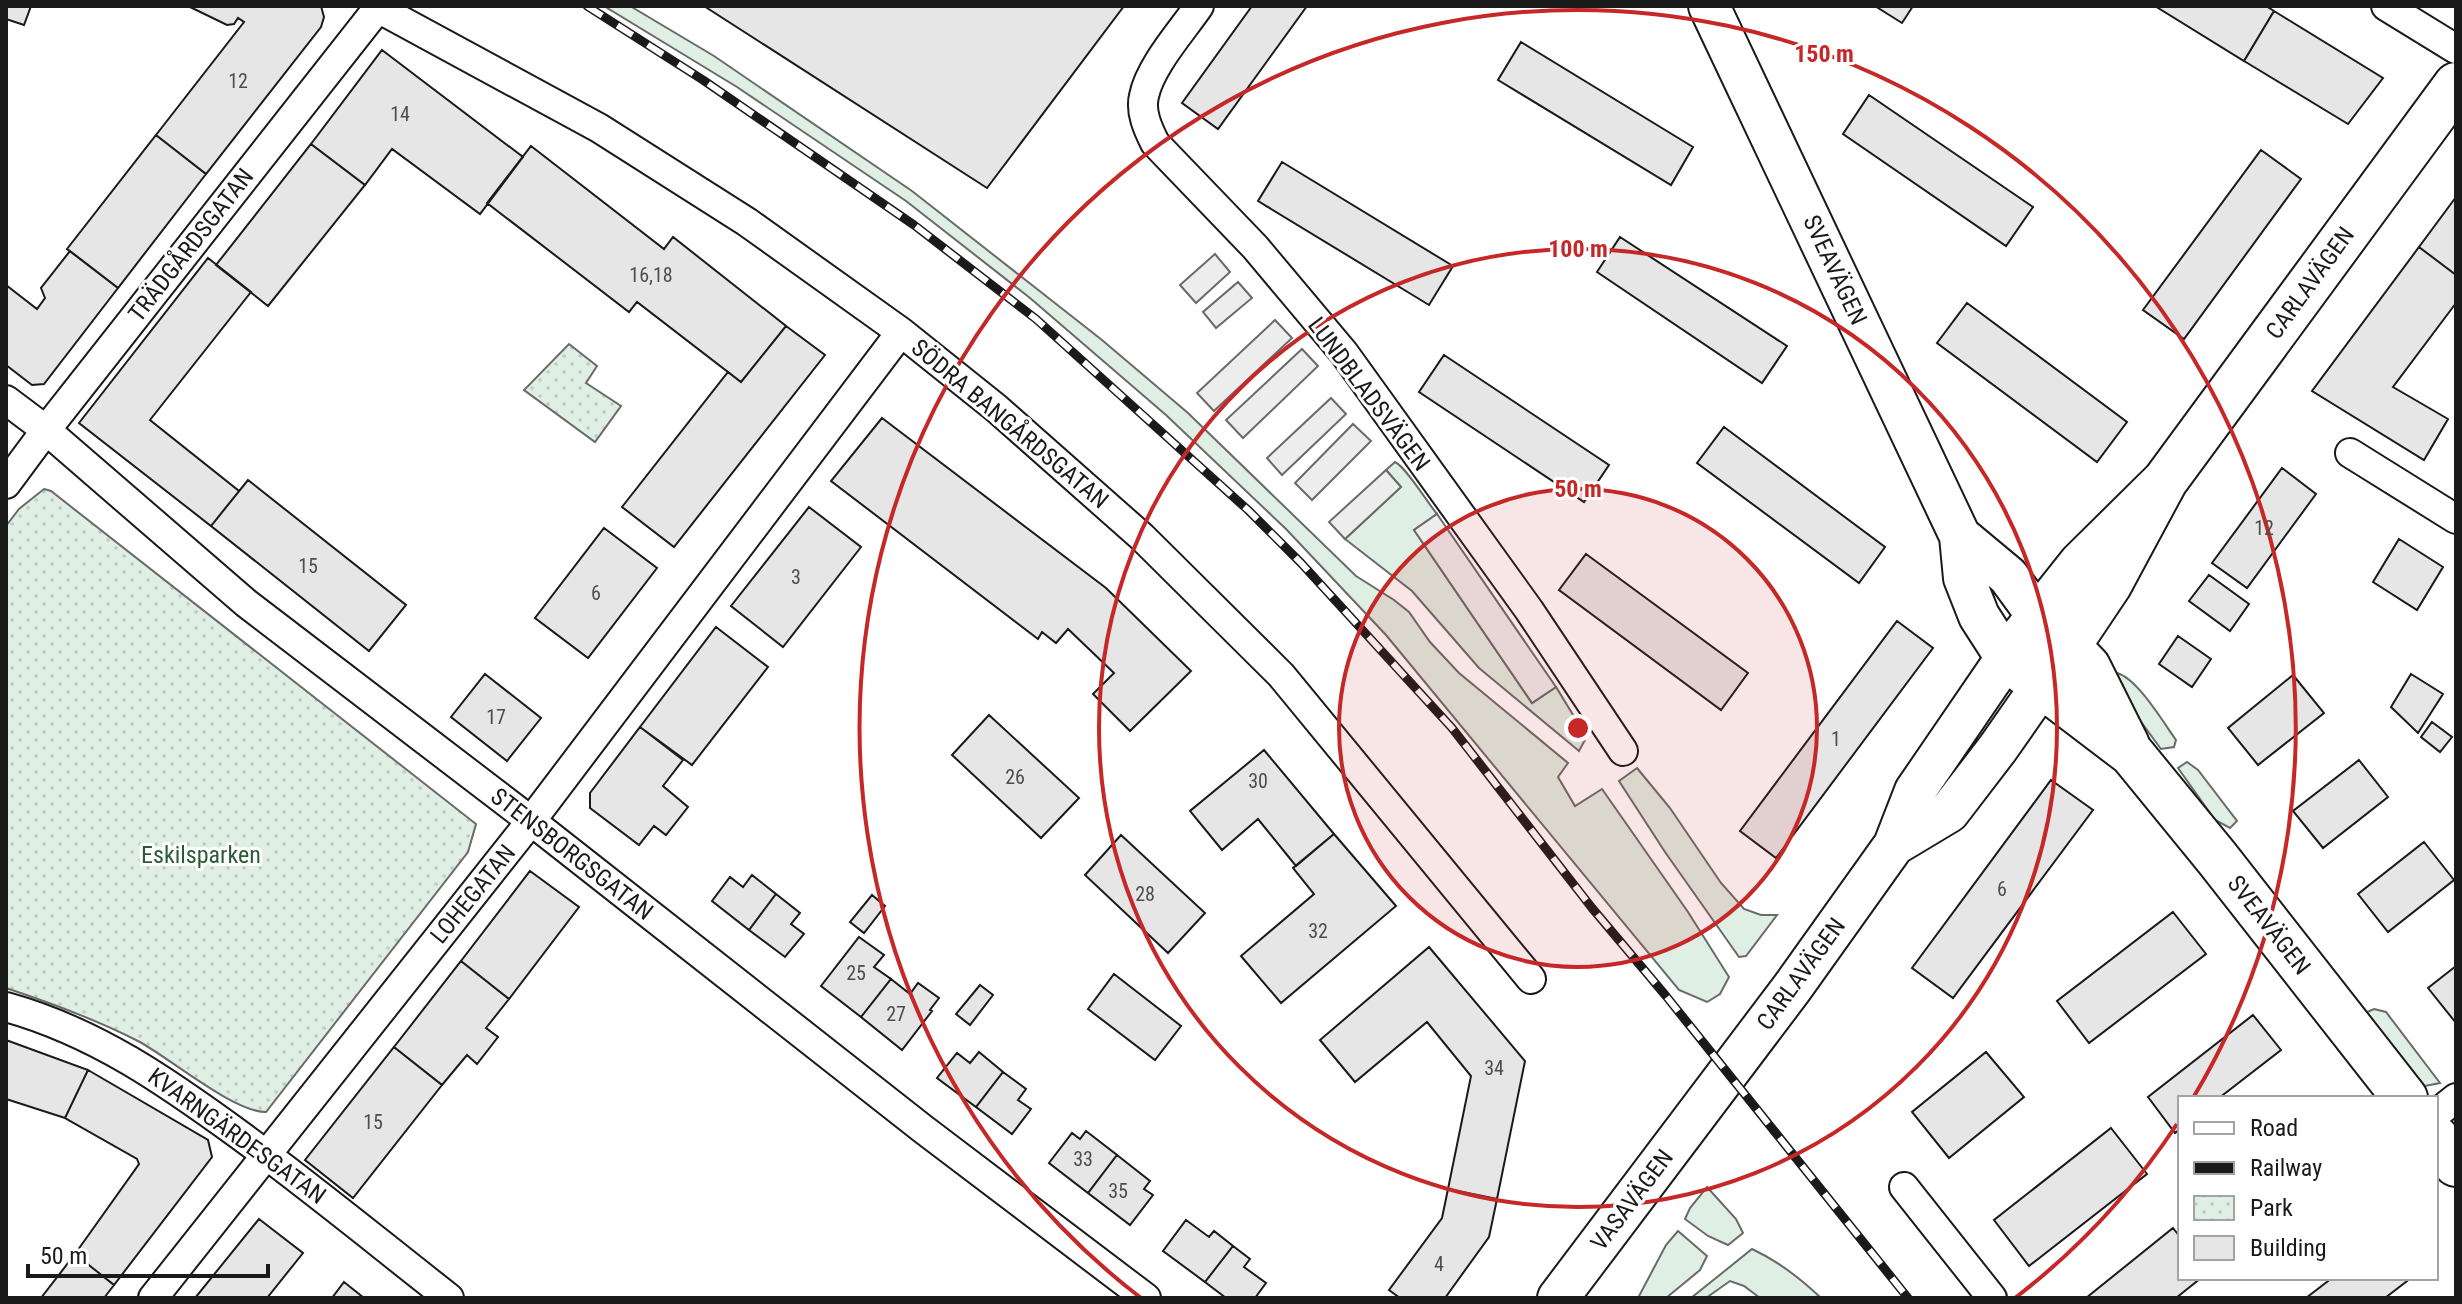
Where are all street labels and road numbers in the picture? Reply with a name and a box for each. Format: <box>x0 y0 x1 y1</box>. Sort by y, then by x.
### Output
street label: TRÄDGÅRDSGATAN <box>122 162 259 327</box>
street label: SVEAVÄGEN <box>1797 211 1873 329</box>
street label: CARLAVÄGEN <box>2260 221 2360 345</box>
street label: LUNDBLADSVÄGEN <box>1302 312 1436 476</box>
street label: SÖDRA BANGÅRDSGATAN <box>906 333 1115 514</box>
street label: STENSBORGSGATAN <box>485 782 659 926</box>
street label: LOHEGATAN <box>425 839 521 949</box>
street label: SVEAVÄGEN <box>2222 870 2316 980</box>
street label: CARLAVÄGEN <box>1751 912 1851 1036</box>
street label: KVARNGÄRDESGATAN <box>143 1062 331 1210</box>
street label: VASAVÄGEN <box>1585 1144 1679 1256</box>

